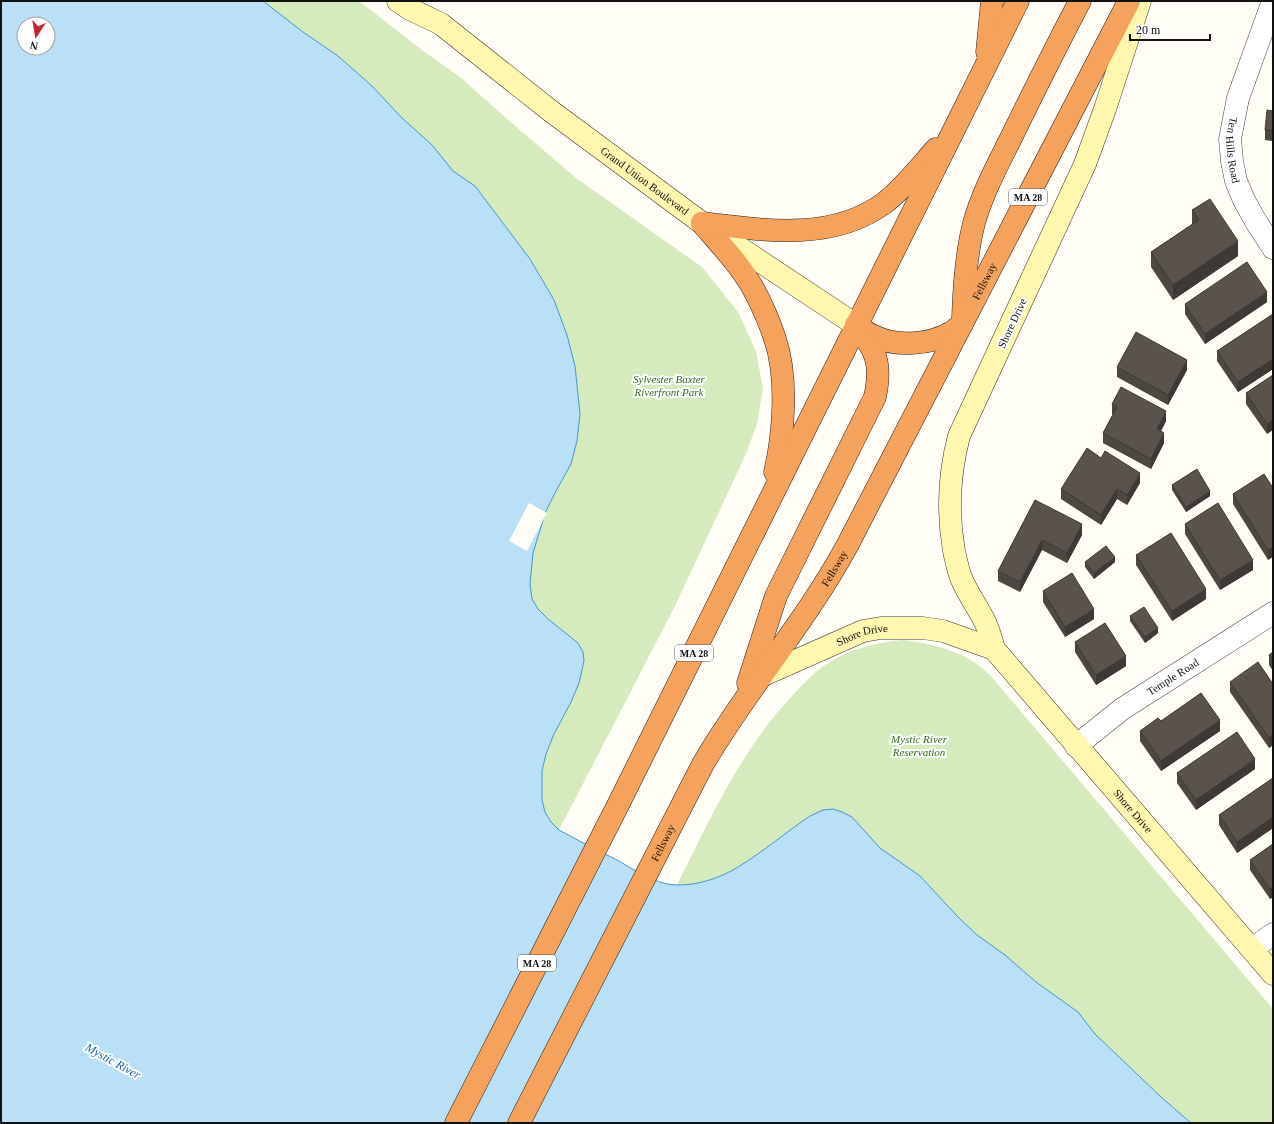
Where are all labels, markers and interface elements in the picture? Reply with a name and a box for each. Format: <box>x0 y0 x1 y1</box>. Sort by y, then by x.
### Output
north arrow <box>16 16 56 56</box>
scale bar <box>1130 16 1210 42</box>
text: 20 m <box>1136 23 1161 37</box>
text: N <box>29 39 39 52</box>
street label: Ten Hills Road <box>1224 116 1242 184</box>
street label: Grand Union Boulevard <box>599 144 692 217</box>
road number: MA 28 <box>1009 189 1047 205</box>
street label: Fellsway <box>970 260 999 302</box>
street label: Shore Drive <box>995 296 1029 350</box>
park label: Sylvester Baxter Riverfront Park <box>633 373 706 398</box>
street label: Fellsway <box>819 548 850 589</box>
street label: Shore Drive <box>835 622 888 648</box>
road number: MA 28 <box>675 645 713 661</box>
street label: Temple Road <box>1145 656 1201 698</box>
park label: Mystic River Reservation <box>890 733 948 758</box>
street label: Shore Drive <box>1111 787 1155 835</box>
street label: Fellsway <box>648 822 677 863</box>
road number: MA 28 <box>518 955 556 971</box>
water label: Mystic River <box>82 1040 143 1082</box>

